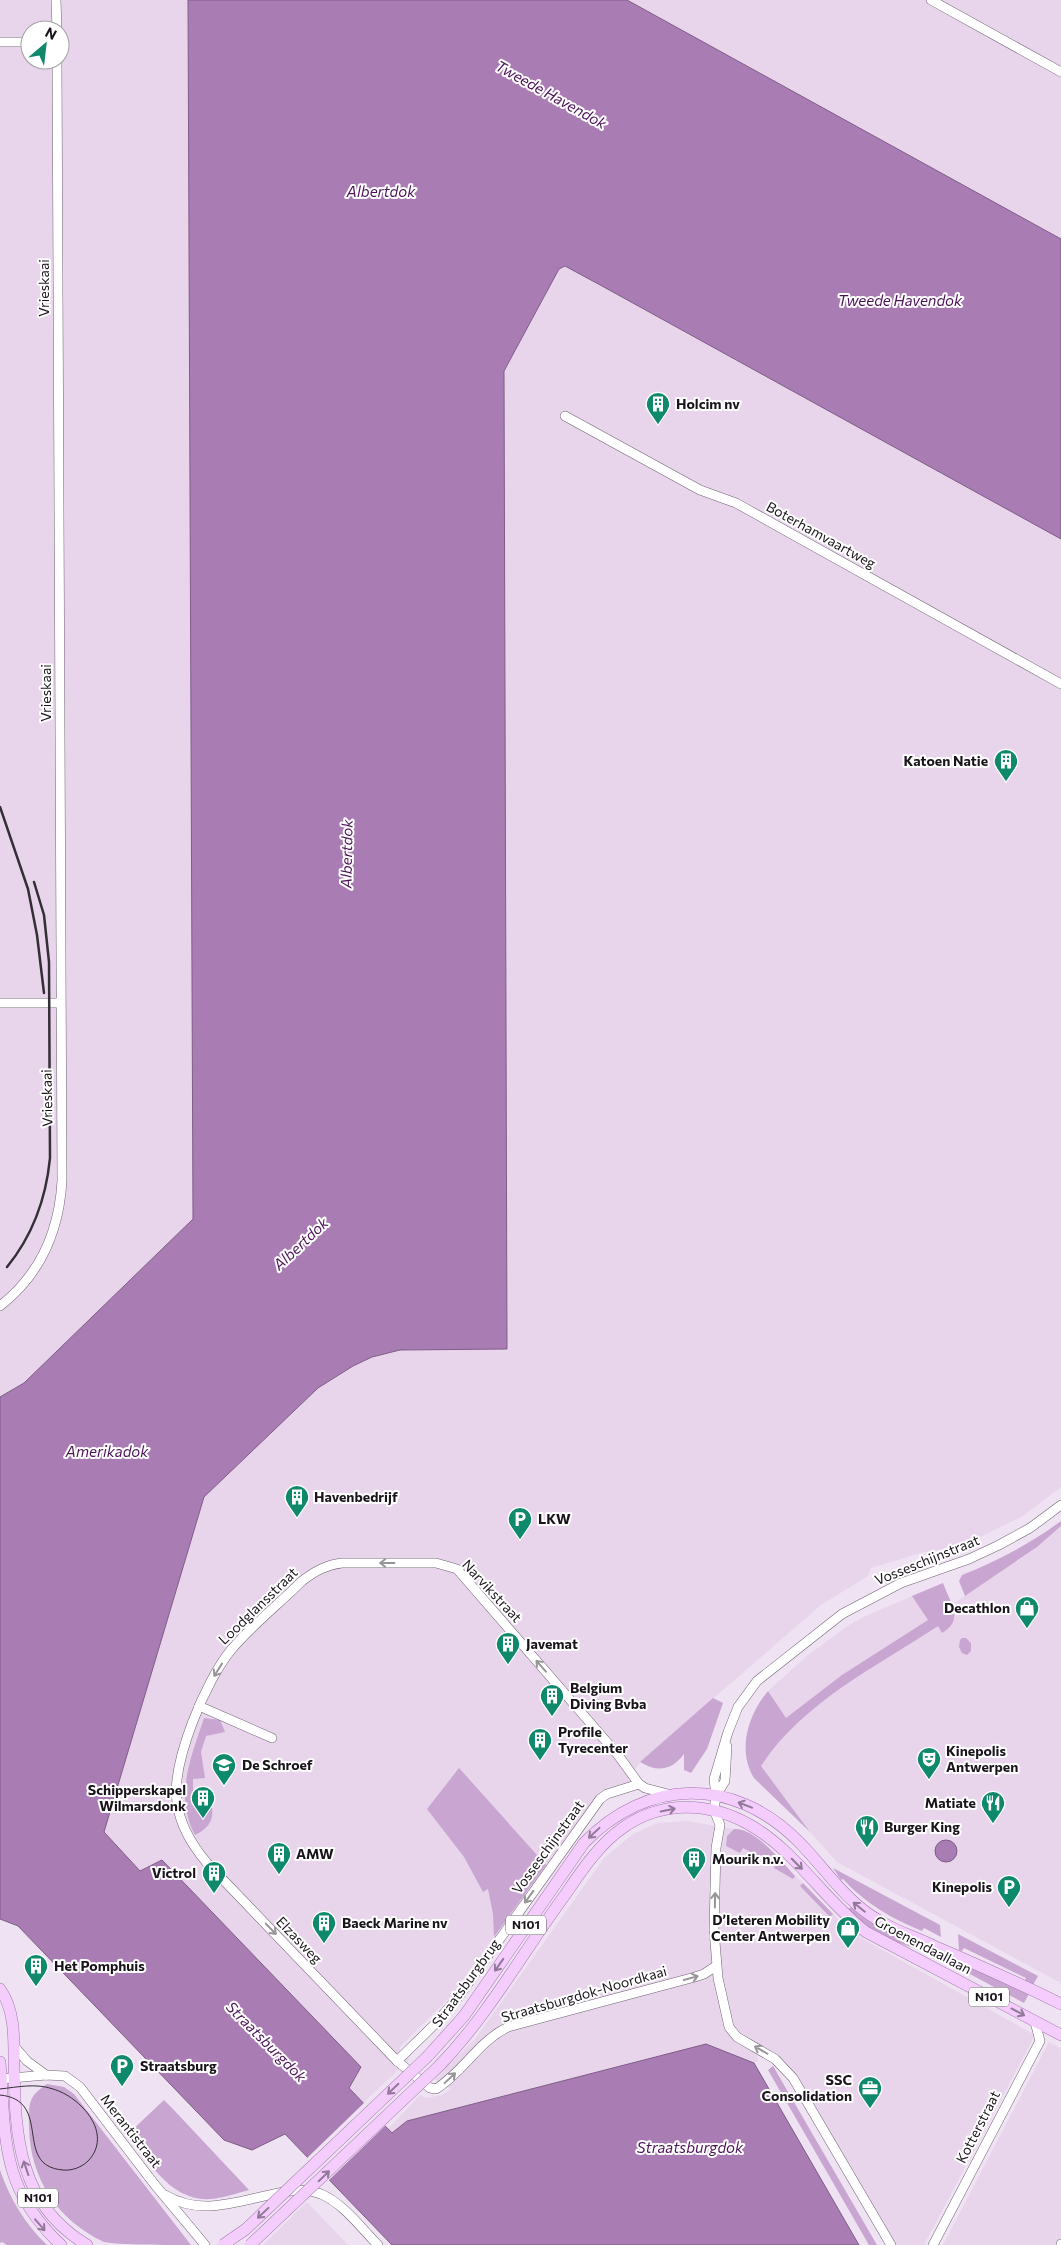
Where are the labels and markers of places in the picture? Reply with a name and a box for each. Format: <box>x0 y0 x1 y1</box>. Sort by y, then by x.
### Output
building icon: Holcim nv <box>645 391 671 425</box>
place label: Holcim nv <box>676 395 740 412</box>
building icon: Katoen Natie <box>993 748 1019 782</box>
place label: Katoen Natie <box>903 752 988 769</box>
building icon: Havenbedrijf <box>284 1484 310 1518</box>
place label: Havenbedrijf <box>314 1488 398 1505</box>
parking icon: LKW <box>507 1506 533 1540</box>
place label: LKW <box>538 1510 571 1527</box>
shop icon: Decathlon <box>1014 1595 1040 1629</box>
place label: Decathlon <box>944 1599 1010 1616</box>
building icon: Javemat <box>495 1631 521 1665</box>
place label: Javemat <box>526 1635 578 1652</box>
place label: Belgium Diving Bvba <box>570 1679 647 1712</box>
building icon: Belgium Diving Bvba <box>539 1683 565 1717</box>
place label: Profile Tyrecenter <box>558 1723 628 1756</box>
building icon: Profile Tyrecenter <box>527 1727 553 1761</box>
place label: Kinepolis Antwerpen <box>946 1742 1018 1775</box>
theatre icon: Kinepolis Antwerpen <box>916 1746 942 1780</box>
school or university icon: De Schroef <box>211 1752 237 1786</box>
place label: De Schroef <box>242 1756 313 1773</box>
place label: Schipperskapel Wilmarsdonk <box>88 1781 186 1814</box>
building icon: Schipperskapel Wilmarsdonk <box>190 1785 216 1819</box>
restaurant icon: Matiate <box>980 1790 1006 1824</box>
place label: Matiate <box>925 1794 976 1811</box>
restaurant icon: Burger King <box>854 1814 880 1848</box>
place label: Burger King <box>884 1818 960 1835</box>
building icon: AMW <box>266 1841 292 1875</box>
place label: AMW <box>296 1845 334 1862</box>
building icon: Mourik n.v. <box>681 1846 707 1880</box>
place label: Mourik n.v. <box>712 1850 784 1867</box>
building icon: Victrol <box>201 1860 227 1894</box>
place label: Victrol <box>152 1864 196 1881</box>
parking icon: Kinepolis <box>996 1874 1022 1908</box>
place label: Kinepolis <box>932 1878 992 1895</box>
building icon: Baeck Marine nv <box>311 1910 337 1944</box>
place label: D’Ieteren Mobility Center Antwerpen <box>711 1911 830 1944</box>
place label: Baeck Marine nv <box>342 1914 448 1931</box>
shop icon: D’Ieteren Mobility Center Antwerpen <box>835 1915 861 1949</box>
building icon: Het Pomphuis <box>23 1953 49 1987</box>
place label: Het Pomphuis <box>54 1957 145 1974</box>
parking icon: Straatsburg <box>109 2053 135 2087</box>
place label: Straatsburg <box>140 2057 217 2074</box>
place label: SSC Consolidation <box>762 2071 852 2104</box>
office icon: SSC Consolidation <box>857 2075 883 2109</box>

